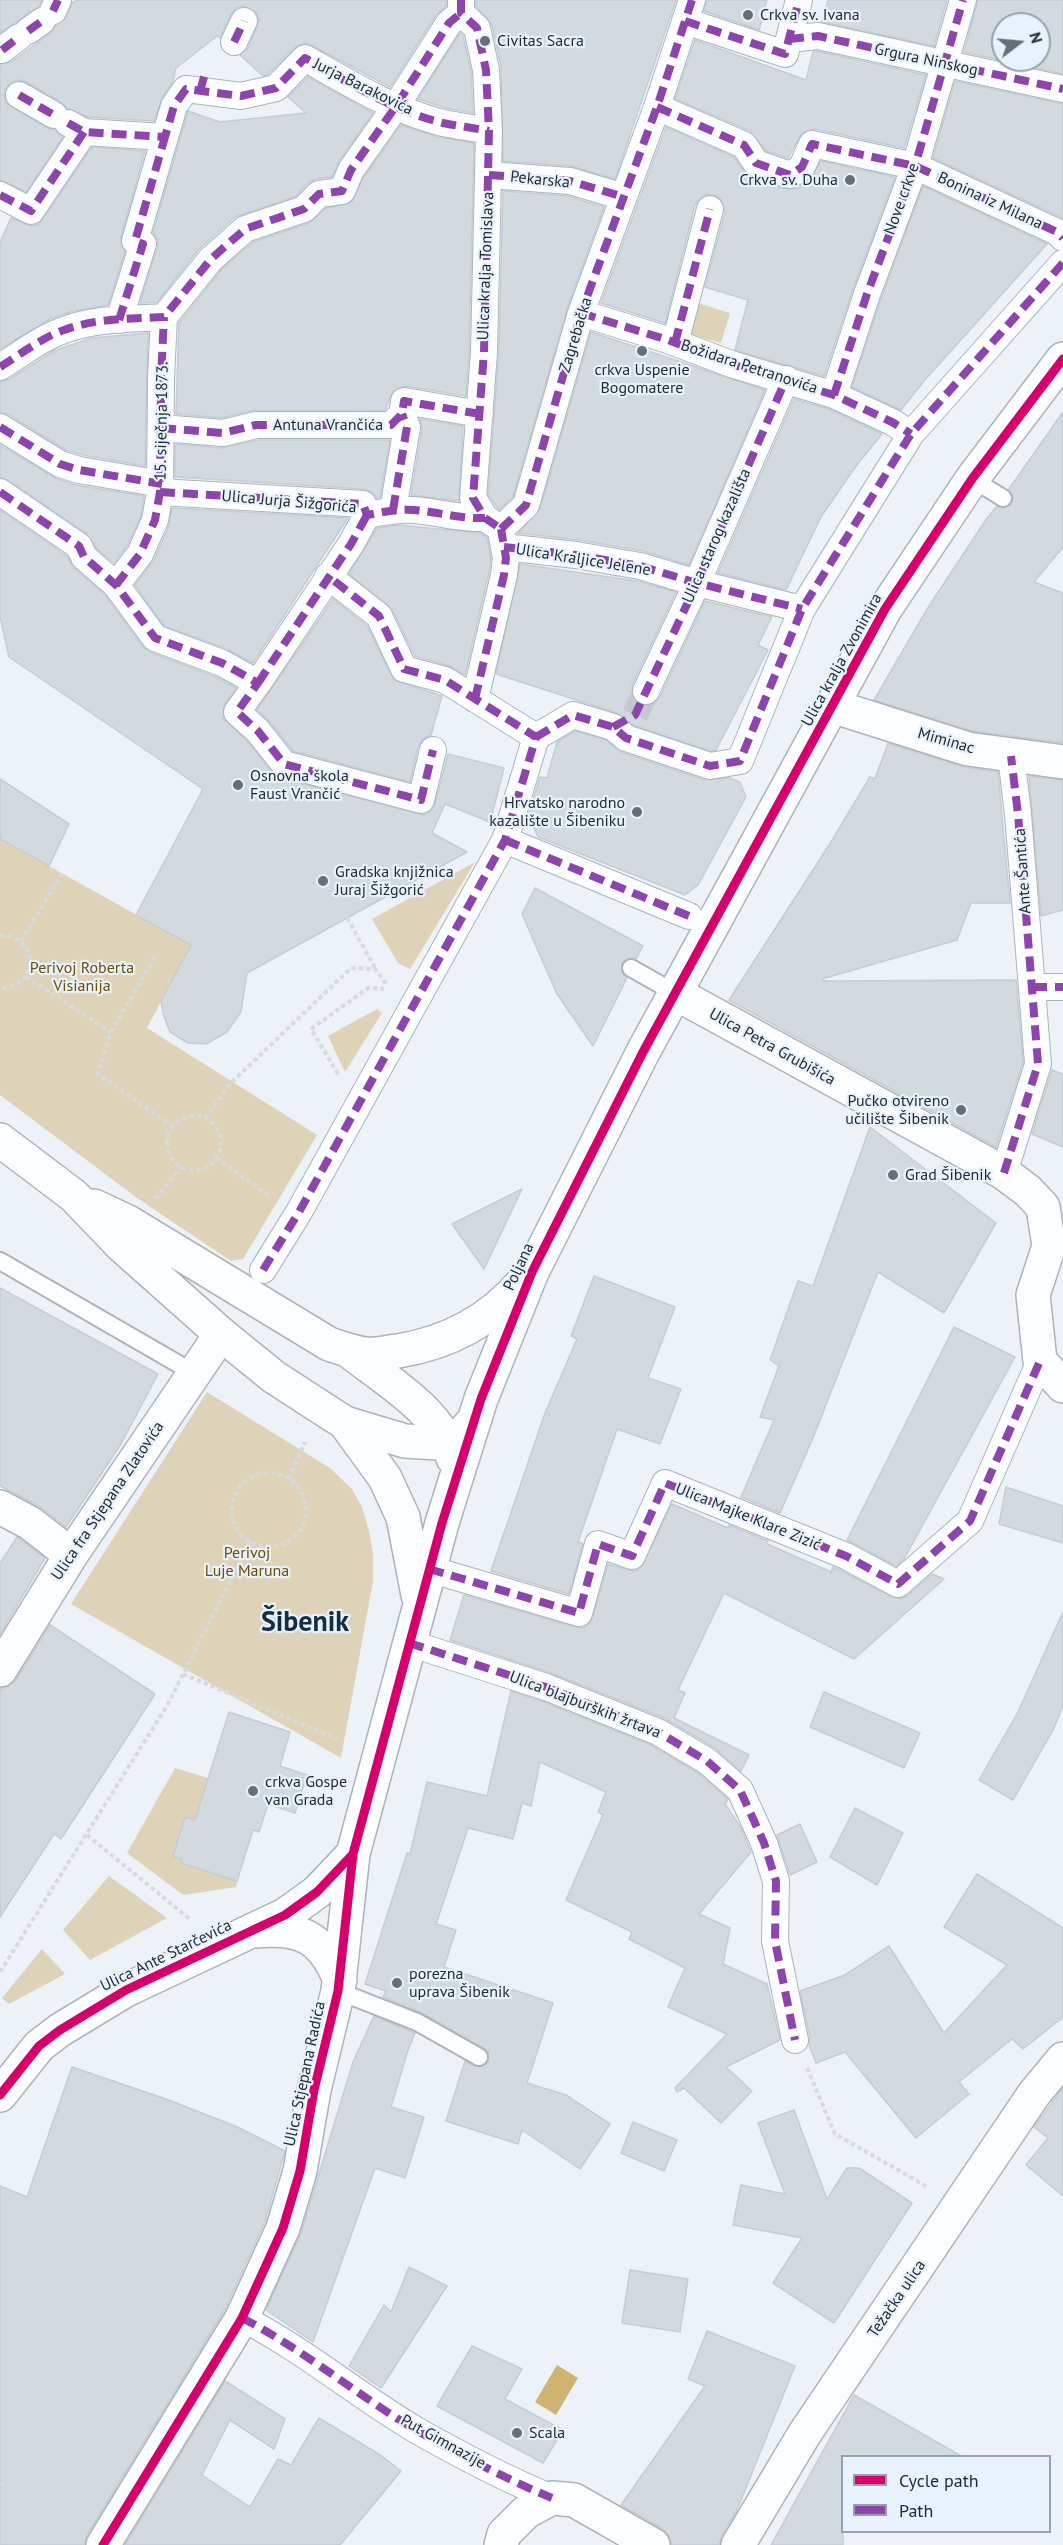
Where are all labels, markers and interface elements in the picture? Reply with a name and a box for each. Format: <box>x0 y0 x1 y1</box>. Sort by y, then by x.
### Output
place label: Crkva sv. Ivana <box>760 5 860 25</box>
marker: Crkva sv. Ivana <box>741 8 755 22</box>
north arrow <box>991 12 1051 72</box>
text: N <box>1025 30 1047 45</box>
place label: Civitas Sacra <box>497 31 584 51</box>
marker: Civitas Sacra <box>478 34 492 48</box>
street label: Grgura Ninskog <box>873 40 979 80</box>
street label: Jurja Barakovića <box>310 55 416 119</box>
street label: Nove crkve <box>880 160 924 238</box>
street label: Pekarska <box>509 167 571 193</box>
street label: Bonina iz Milana <box>934 168 1046 234</box>
place label: Crkva sv. Duha <box>739 170 838 190</box>
marker: Crkva sv. Duha <box>843 173 857 187</box>
street label: Ulica kralja Tomislava <box>474 191 498 341</box>
street label: Zagrebačka <box>555 295 597 375</box>
street label: Božidara Petranovića <box>678 336 820 398</box>
marker: crkva Uspenie Bogomatere <box>635 344 649 358</box>
place label: crkva Uspenie Bogomatere <box>594 360 690 398</box>
street label: 15. siječnja 1873. <box>151 361 173 481</box>
street label: Antuna Vrančića <box>273 415 383 435</box>
street label: Ulica starog kazališta <box>679 466 755 606</box>
street label: Ulica Jurja Šižgorića <box>221 487 357 517</box>
street label: Ulica Kraljice Jelene <box>514 540 652 580</box>
street label: Ulica kralja Zvonimira <box>797 590 887 730</box>
street label: Miminac <box>915 724 977 758</box>
place label: Osnovna škola Faust Vrančić <box>250 766 349 804</box>
marker: Osnovna škola Faust Vrančić <box>231 778 245 792</box>
place label: Hrvatsko narodno kazalište u Šibeniku <box>489 793 625 831</box>
marker: Hrvatsko narodno kazalište u Šibeniku <box>630 805 644 819</box>
street label: Ante Šantića <box>1010 828 1036 914</box>
place label: Gradska knjižnica Juraj Šižgorić <box>335 862 454 900</box>
marker: Gradska knjižnica Juraj Šižgorić <box>316 874 330 888</box>
park label: Perivoj Roberta Visianija <box>30 958 134 996</box>
street label: Ulica Petra Grubišića <box>706 1004 838 1090</box>
place label: Pučko otvireno učilište Šibenik <box>845 1091 949 1129</box>
marker: Pučko otvireno učilište Šibenik <box>954 1103 968 1117</box>
place label: Grad Šibenik <box>905 1165 991 1185</box>
marker: Grad Šibenik <box>886 1168 900 1182</box>
street label: Poljana <box>500 1240 538 1294</box>
street label: Ulica fra Stjepana Zlatovića <box>48 1418 168 1584</box>
street label: Ulica Majke Klare Zizić <box>672 1479 824 1555</box>
park label: Perivoj Luje Maruna <box>205 1543 289 1581</box>
district label: Šibenik <box>261 1606 349 1640</box>
street label: Ulica blajburških žrtava <box>506 1667 664 1743</box>
place label: crkva Gospe van Grada <box>265 1772 347 1810</box>
marker: crkva Gospe van Grada <box>246 1784 260 1798</box>
street label: Ulica Ante Starčevića <box>97 1916 235 1996</box>
place label: porezna uprava Šibenik <box>409 1964 510 2002</box>
marker: porezna uprava Šibenik <box>390 1976 404 1990</box>
street label: Ulica Stjepana Radića <box>280 2000 330 2148</box>
street label: Težačka ulica <box>864 2256 930 2342</box>
street label: Put Gimnazije <box>397 2411 489 2473</box>
place label: Scala <box>529 2423 565 2443</box>
marker: Scala <box>510 2426 524 2440</box>
legend <box>841 2455 1051 2533</box>
text: Cycle path <box>899 2469 979 2492</box>
text: Path <box>899 2499 933 2522</box>

